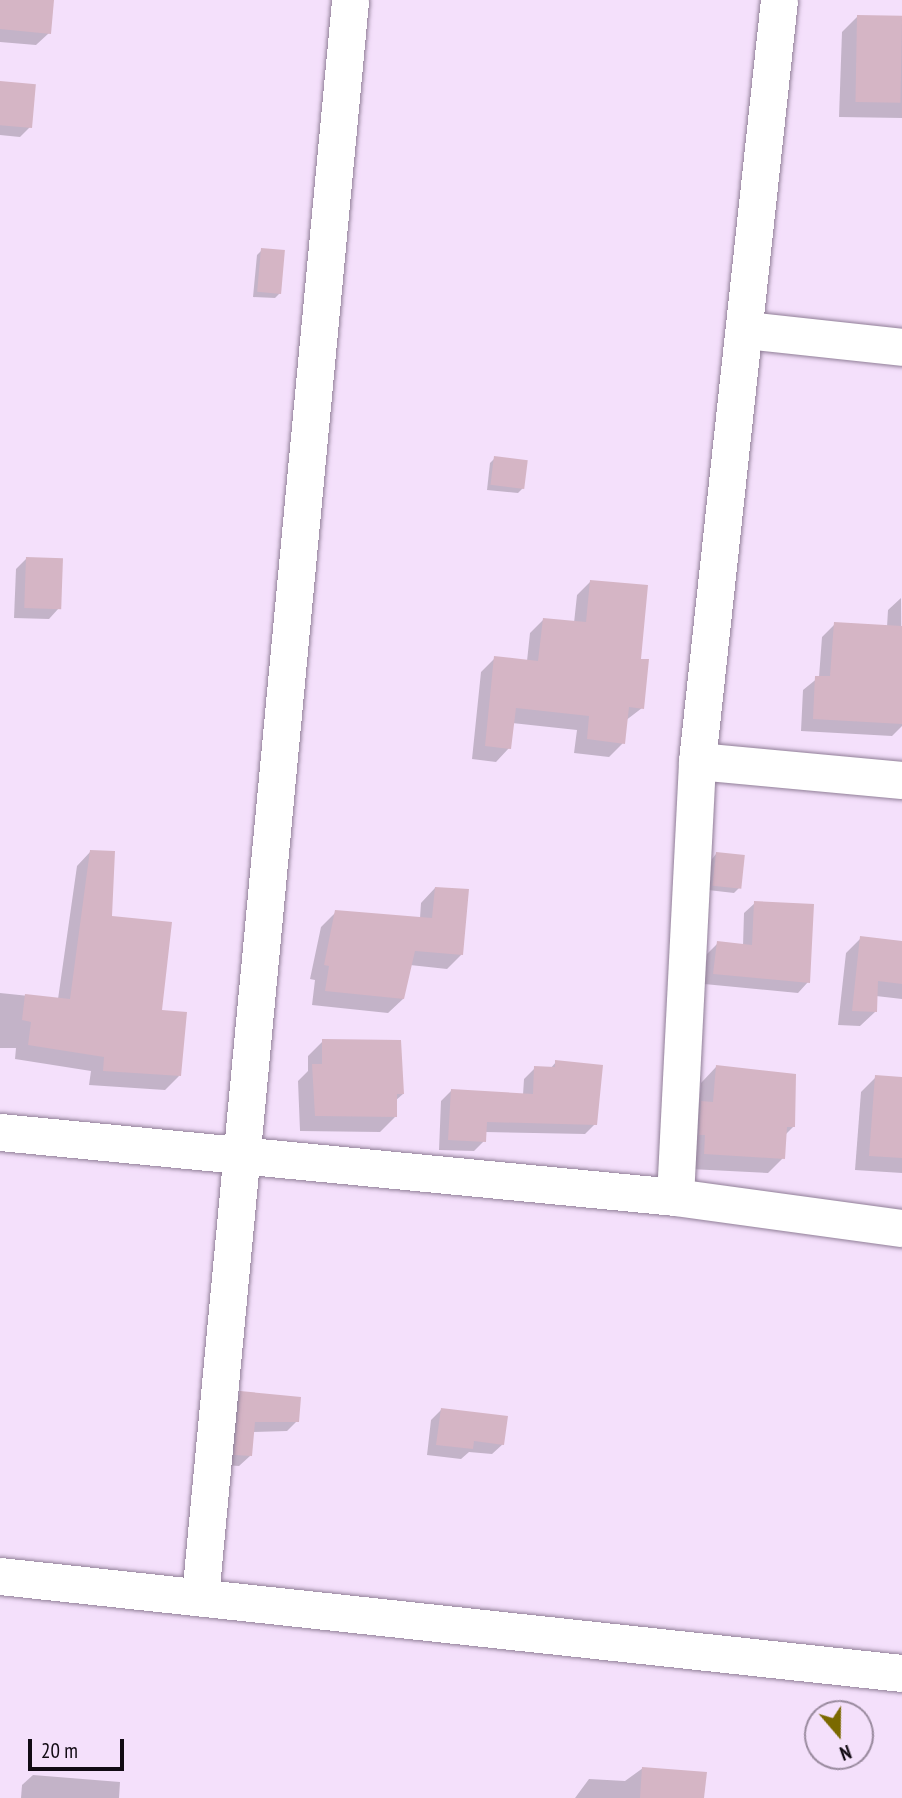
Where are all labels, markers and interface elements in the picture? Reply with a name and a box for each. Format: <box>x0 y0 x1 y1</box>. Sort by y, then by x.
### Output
north arrow <box>804 1700 874 1770</box>
scale bar <box>32 1724 128 1768</box>
text: 20 m <box>41 1737 78 1764</box>
text: N <box>837 1740 854 1766</box>

